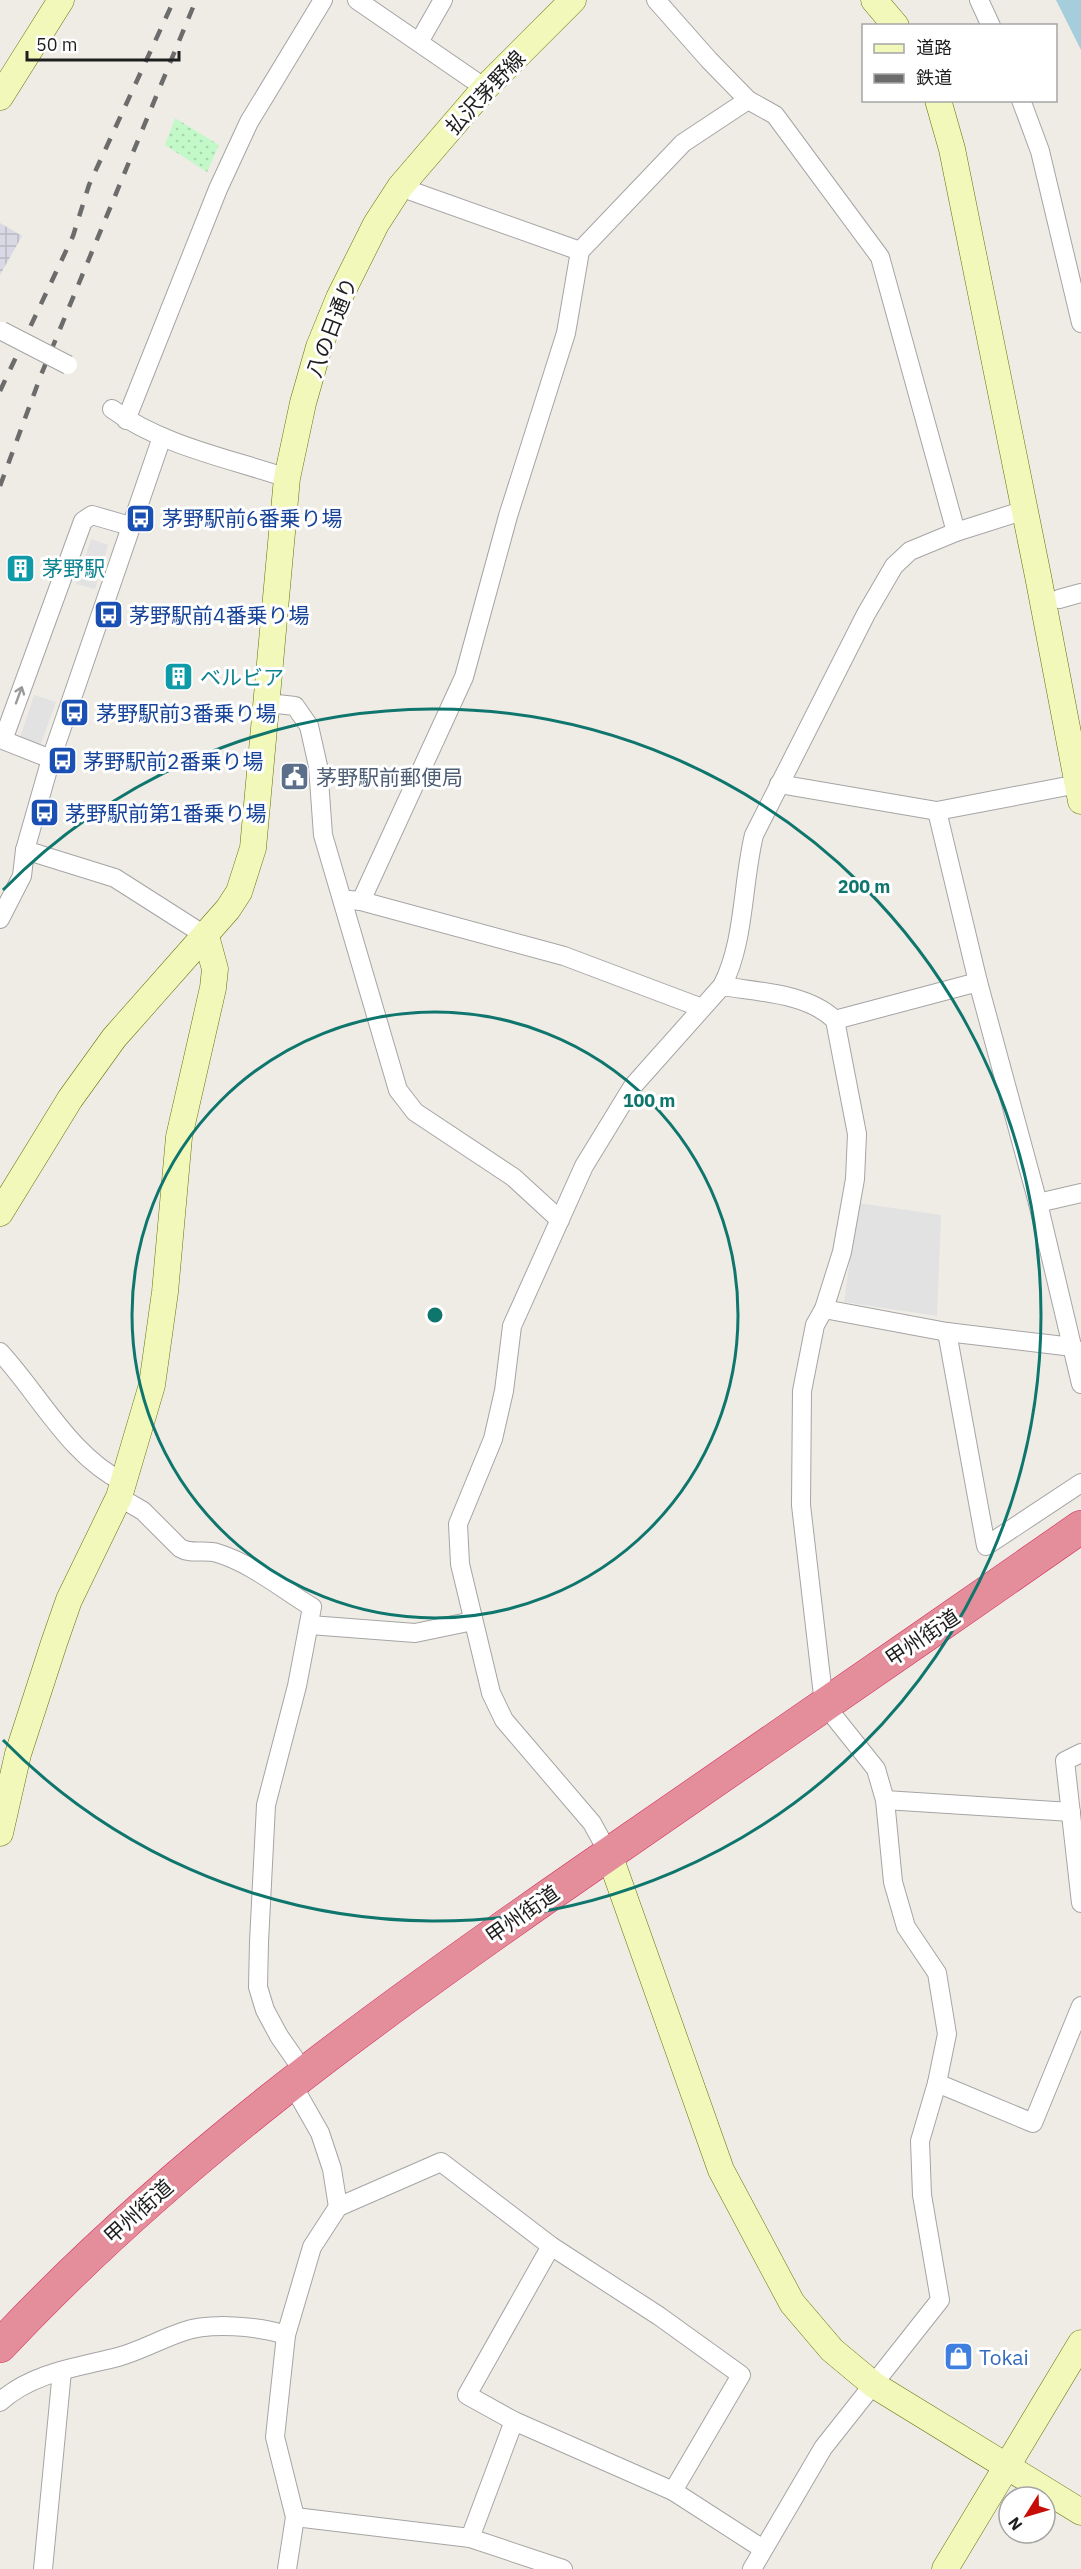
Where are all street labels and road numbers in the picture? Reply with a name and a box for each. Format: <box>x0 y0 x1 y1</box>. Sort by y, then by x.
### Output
street label: 払沢茅野線 <box>439 44 531 140</box>
street label: 八の日通り <box>299 273 363 381</box>
street label: 甲州街道 <box>879 1602 965 1672</box>
street label: 甲州街道 <box>480 1878 564 1950</box>
street label: 甲州街道 <box>97 2172 179 2250</box>

